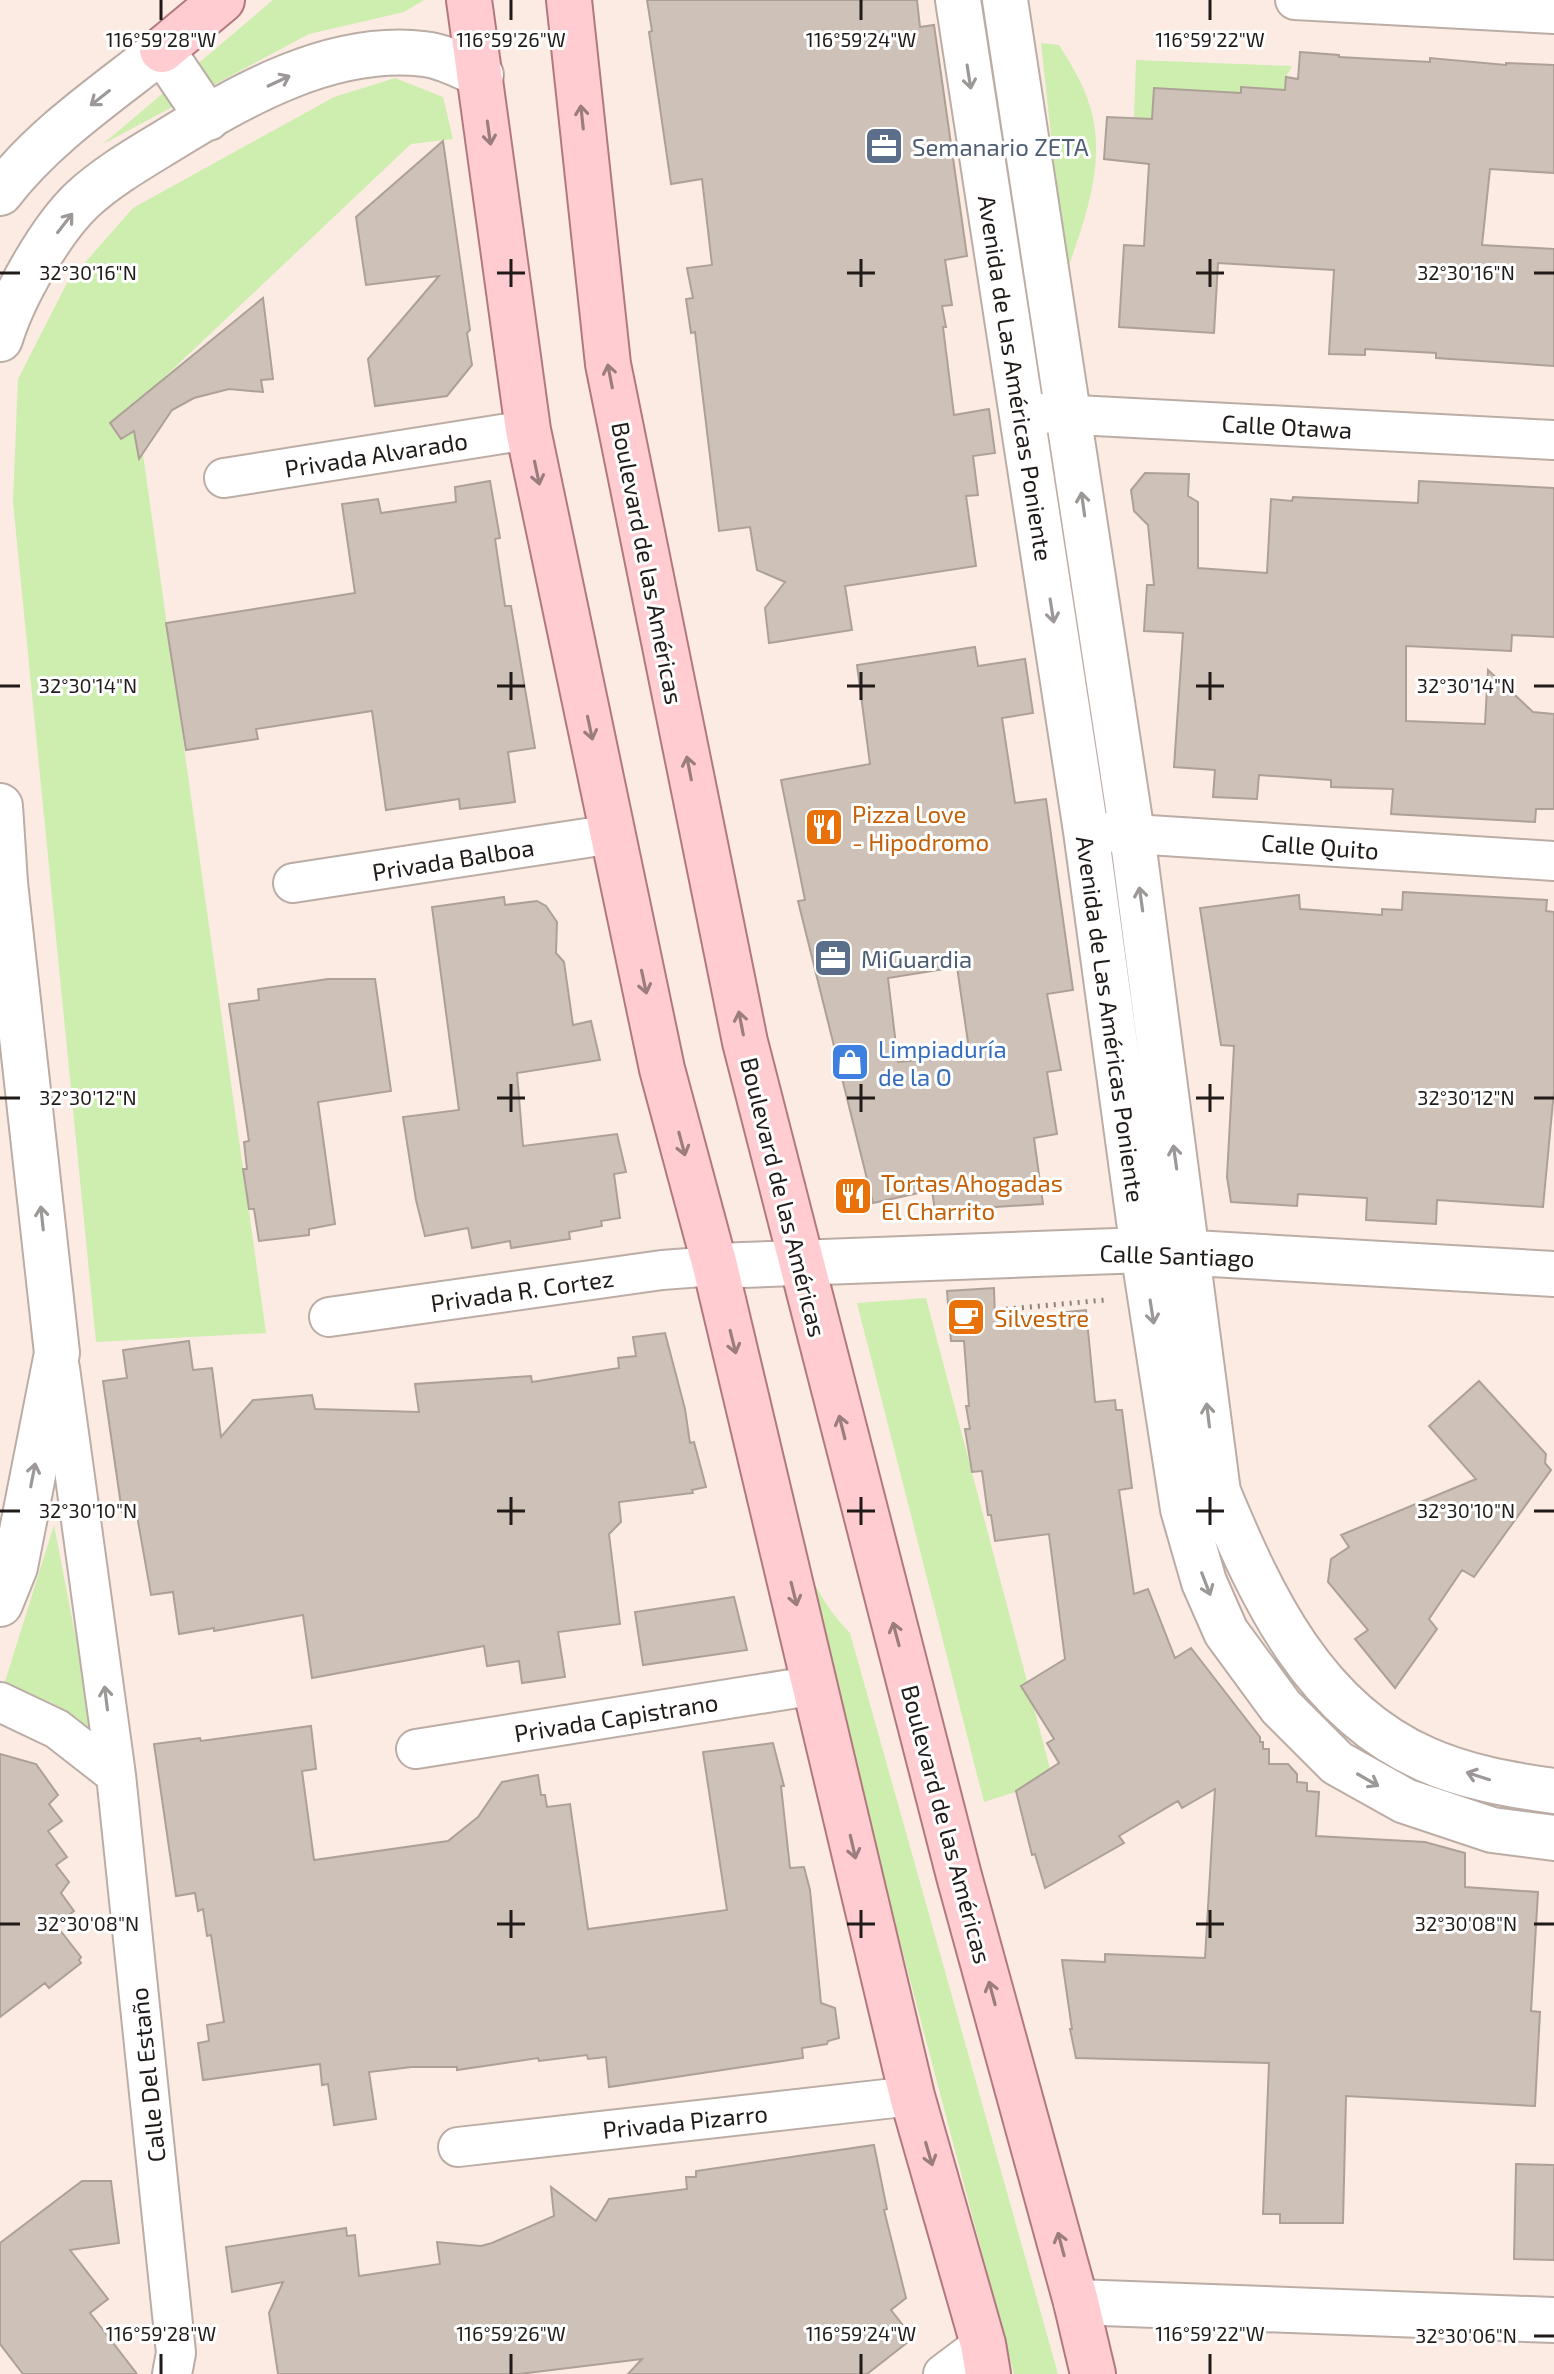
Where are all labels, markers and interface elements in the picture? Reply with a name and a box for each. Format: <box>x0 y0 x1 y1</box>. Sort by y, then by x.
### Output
text: 116°59'28"W <box>106 27 216 51</box>
text: 116°59'26"W <box>456 27 566 51</box>
text: 116°59'24"W <box>806 27 916 51</box>
text: 116°59'22"W <box>1155 27 1265 51</box>
one-way arrow <box>963 64 978 89</box>
one-way arrow <box>267 73 291 88</box>
one-way arrow <box>90 89 112 106</box>
one-way arrow <box>574 104 589 131</box>
one-way arrow <box>481 119 496 145</box>
office icon: Semanario ZETA <box>863 125 905 167</box>
place label: Semanario ZETA <box>912 132 1089 161</box>
street label: Avenida de Las Américas Poniente <box>973 193 1059 563</box>
one-way arrow <box>56 213 73 234</box>
text: 32°30'16"N <box>39 260 137 284</box>
text: 32°30'16"N <box>1417 260 1515 284</box>
one-way arrow <box>602 364 617 389</box>
street label: Calle Otawa <box>1221 408 1353 444</box>
street label: Boulevard de las Américas <box>606 419 690 707</box>
street label: Privada Alvarado <box>283 425 469 483</box>
one-way arrow <box>530 460 545 485</box>
one-way arrow <box>1075 491 1090 517</box>
one-way arrow <box>1045 598 1060 623</box>
text: 32°30'14"N <box>39 673 137 697</box>
text: 32°30'14"N <box>1417 673 1515 697</box>
one-way arrow <box>583 714 598 740</box>
one-way arrow <box>681 756 696 781</box>
place label: Pizza Love - Hipodromo <box>852 799 989 856</box>
restaurant icon: Pizza Love - Hipodromo <box>803 806 845 848</box>
street label: Calle Quito <box>1260 827 1380 865</box>
street label: Privada Balboa <box>370 832 536 886</box>
street label: Avenida de Las Américas Poniente <box>1071 834 1151 1204</box>
one-way arrow <box>1133 887 1148 913</box>
office icon: MiGuardia <box>812 937 854 979</box>
place label: MiGuardia <box>861 944 972 973</box>
one-way arrow <box>637 969 652 994</box>
one-way arrow <box>733 1010 748 1036</box>
place label: Limpiaduría de la O <box>878 1034 1007 1091</box>
shop icon: Limpiaduría de la O <box>829 1041 871 1083</box>
street label: Boulevard de las Américas <box>735 1054 833 1340</box>
text: 32°30'12"N <box>39 1085 137 1109</box>
text: 32°30'12"N <box>1417 1085 1515 1109</box>
one-way arrow <box>676 1131 691 1157</box>
one-way arrow <box>1167 1144 1182 1171</box>
place label: Tortas Ahogadas El Charrito <box>881 1168 1063 1225</box>
restaurant icon: Tortas Ahogadas El Charrito <box>832 1175 874 1217</box>
one-way arrow <box>34 1206 49 1231</box>
street label: Calle Santiago <box>1099 1238 1255 1272</box>
street label: Privada R. Cortez <box>429 1263 615 1317</box>
cafe icon: Silvestre <box>945 1296 987 1338</box>
one-way arrow <box>1146 1298 1161 1324</box>
place label: Silvestre <box>994 1303 1089 1332</box>
one-way arrow <box>726 1328 741 1354</box>
one-way arrow <box>1200 1403 1215 1428</box>
one-way arrow <box>834 1414 849 1440</box>
one-way arrow <box>26 1463 41 1488</box>
text: 32°30'10"N <box>39 1498 137 1522</box>
text: 32°30'10"N <box>1417 1498 1515 1522</box>
one-way arrow <box>1200 1571 1214 1596</box>
one-way arrow <box>787 1581 802 1607</box>
one-way arrow <box>887 1621 902 1647</box>
street label: Boulevard de las Américas <box>896 1682 998 1966</box>
one-way arrow <box>98 1686 113 1711</box>
street label: Privada Capistrano <box>512 1687 720 1747</box>
one-way arrow <box>1465 1768 1490 1783</box>
one-way arrow <box>1356 1773 1379 1789</box>
one-way arrow <box>847 1834 862 1860</box>
text: 32°30'08"N <box>37 1911 139 1935</box>
text: 32°30'08"N <box>1415 1911 1517 1935</box>
one-way arrow <box>984 1981 999 2007</box>
street label: Calle Del Estaño <box>123 1986 171 2164</box>
street label: Privada Pizarro <box>601 2098 769 2144</box>
one-way arrow <box>922 2141 937 2167</box>
one-way arrow <box>1052 2232 1067 2258</box>
text: 116°59'28"W <box>106 2321 216 2345</box>
text: 116°59'26"W <box>456 2321 566 2345</box>
text: 116°59'24"W <box>806 2321 916 2345</box>
text: 116°59'22"W <box>1155 2321 1265 2345</box>
text: 32°30'06"N <box>1415 2323 1517 2347</box>

